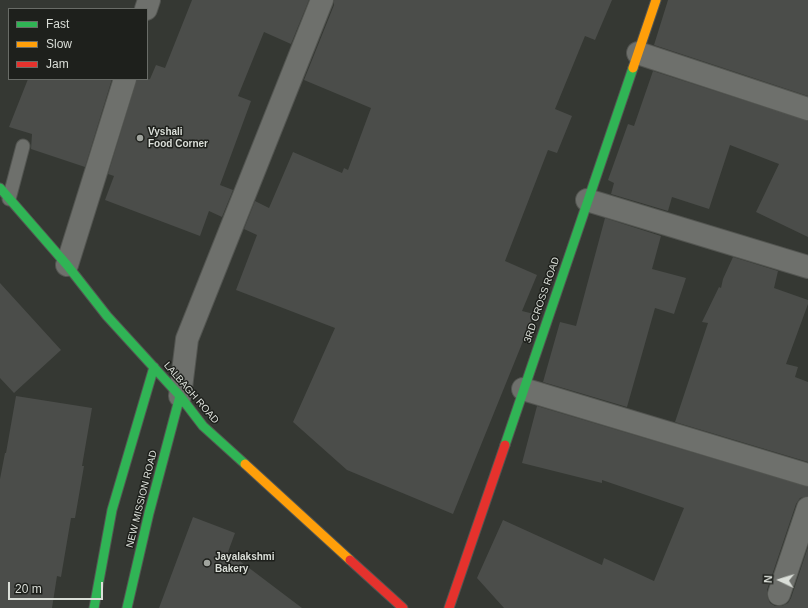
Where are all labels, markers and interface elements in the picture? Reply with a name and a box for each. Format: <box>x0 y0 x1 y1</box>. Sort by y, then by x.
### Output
legend <box>8 8 148 80</box>
text: Fast <box>46 17 69 31</box>
text: Slow <box>46 37 72 51</box>
text: Jam <box>46 57 69 71</box>
place label: Vyshali Food Corner <box>148 126 208 150</box>
marker: Vyshali Food Corner <box>135 133 145 143</box>
street label: 3RD CROSS ROAD <box>522 255 562 345</box>
street label: LALBAGH ROAD <box>161 360 221 426</box>
street label: NEW MISSION ROAD <box>124 449 160 549</box>
place label: Jayalakshmi Bakery <box>215 551 274 574</box>
marker: Jayalakshmi Bakery <box>202 558 212 568</box>
north arrow <box>760 560 800 600</box>
scale bar <box>10 574 105 600</box>
text: N <box>762 575 774 584</box>
text: 20 m <box>15 582 42 596</box>

